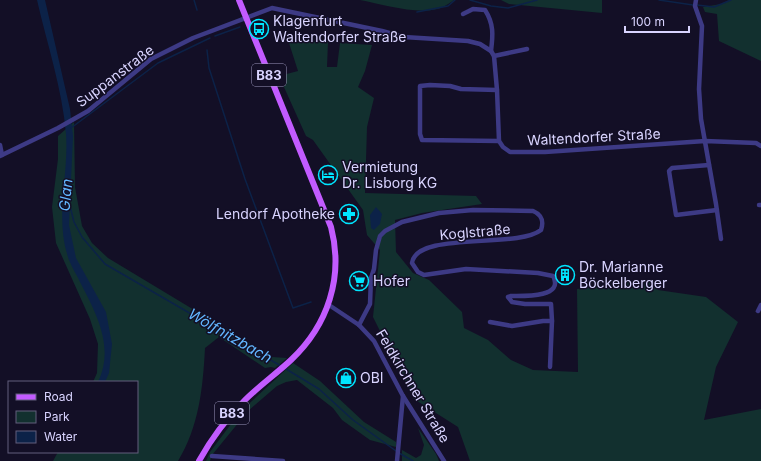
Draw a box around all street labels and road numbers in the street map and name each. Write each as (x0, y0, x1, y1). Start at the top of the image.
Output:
street label: Suppanstraße (73, 41, 157, 110)
road number: B83 (252, 64, 286, 86)
street label: Waltendorfer Straße (527, 125, 661, 148)
street label: Koglstraße (439, 220, 511, 243)
street label: Feldkirchner Straße (373, 326, 454, 446)
road number: B83 (215, 402, 249, 424)

